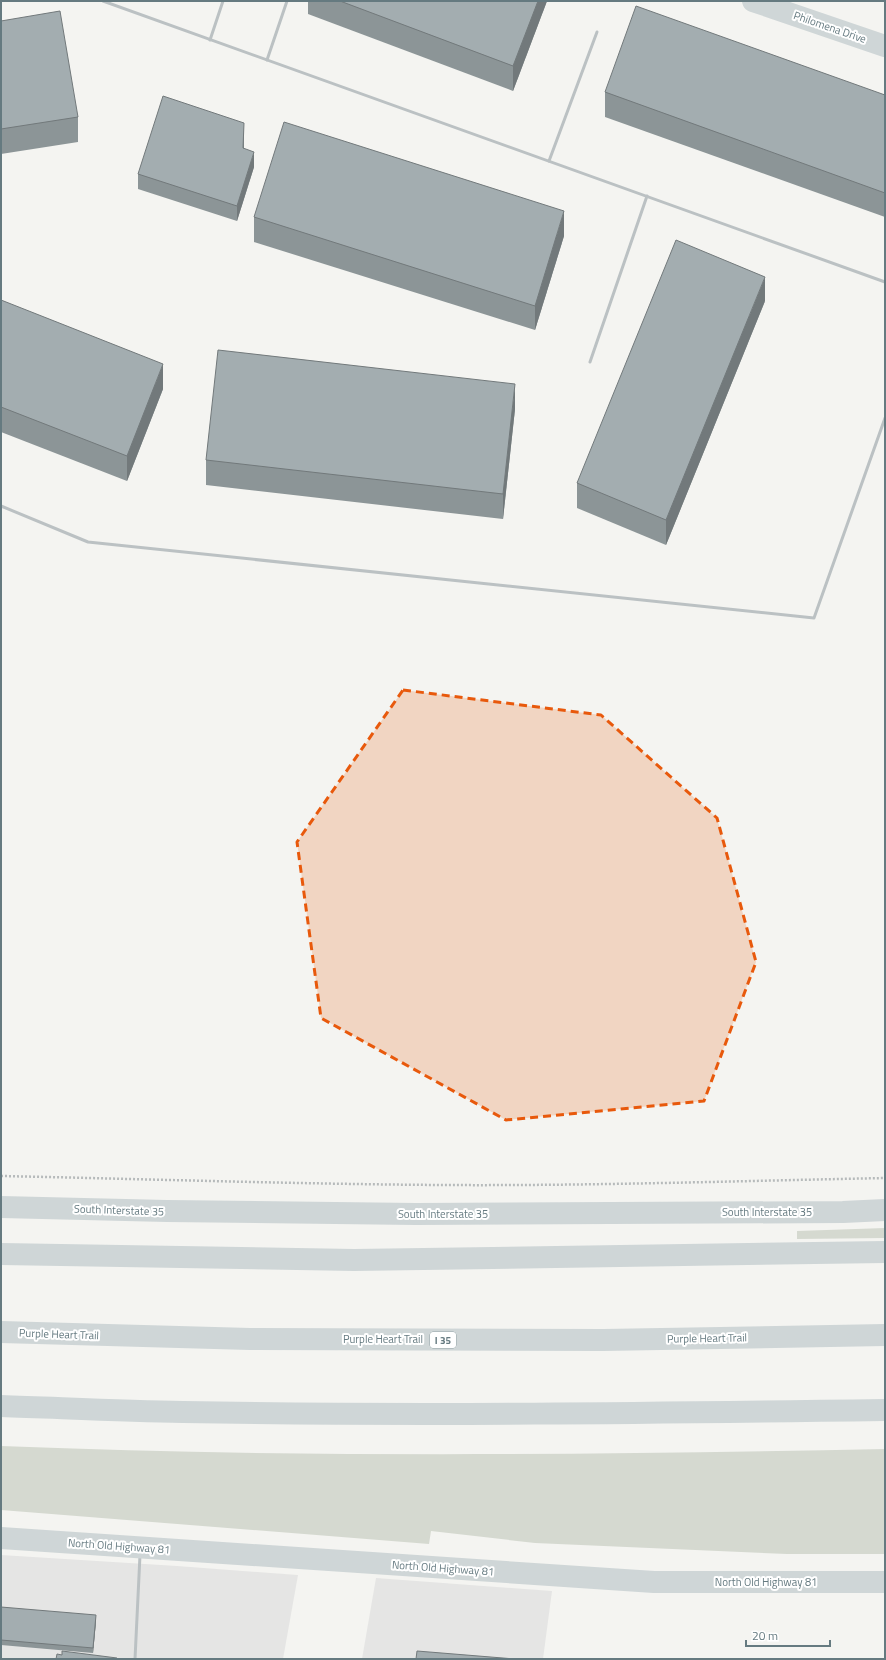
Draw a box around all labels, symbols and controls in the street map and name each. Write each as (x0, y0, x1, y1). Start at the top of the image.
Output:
street label: Philomena Drive (792, 7, 869, 47)
street label: South Interstate 35 (74, 1200, 164, 1220)
street label: South Interstate 35 (722, 1204, 812, 1220)
street label: South Interstate 35 (398, 1206, 488, 1222)
street label: Purple Heart Trail (19, 1325, 99, 1343)
street label: Purple Heart Trail (667, 1329, 747, 1347)
street label: Purple Heart Trail (343, 1331, 423, 1347)
road number: I 35 (430, 1332, 456, 1348)
street label: North Old Highway 81 (67, 1534, 171, 1558)
street label: North Old Highway 81 (391, 1556, 495, 1580)
street label: North Old Highway 81 (715, 1574, 817, 1590)
scale bar (746, 1622, 830, 1648)
text: 20 m (752, 1626, 778, 1645)

